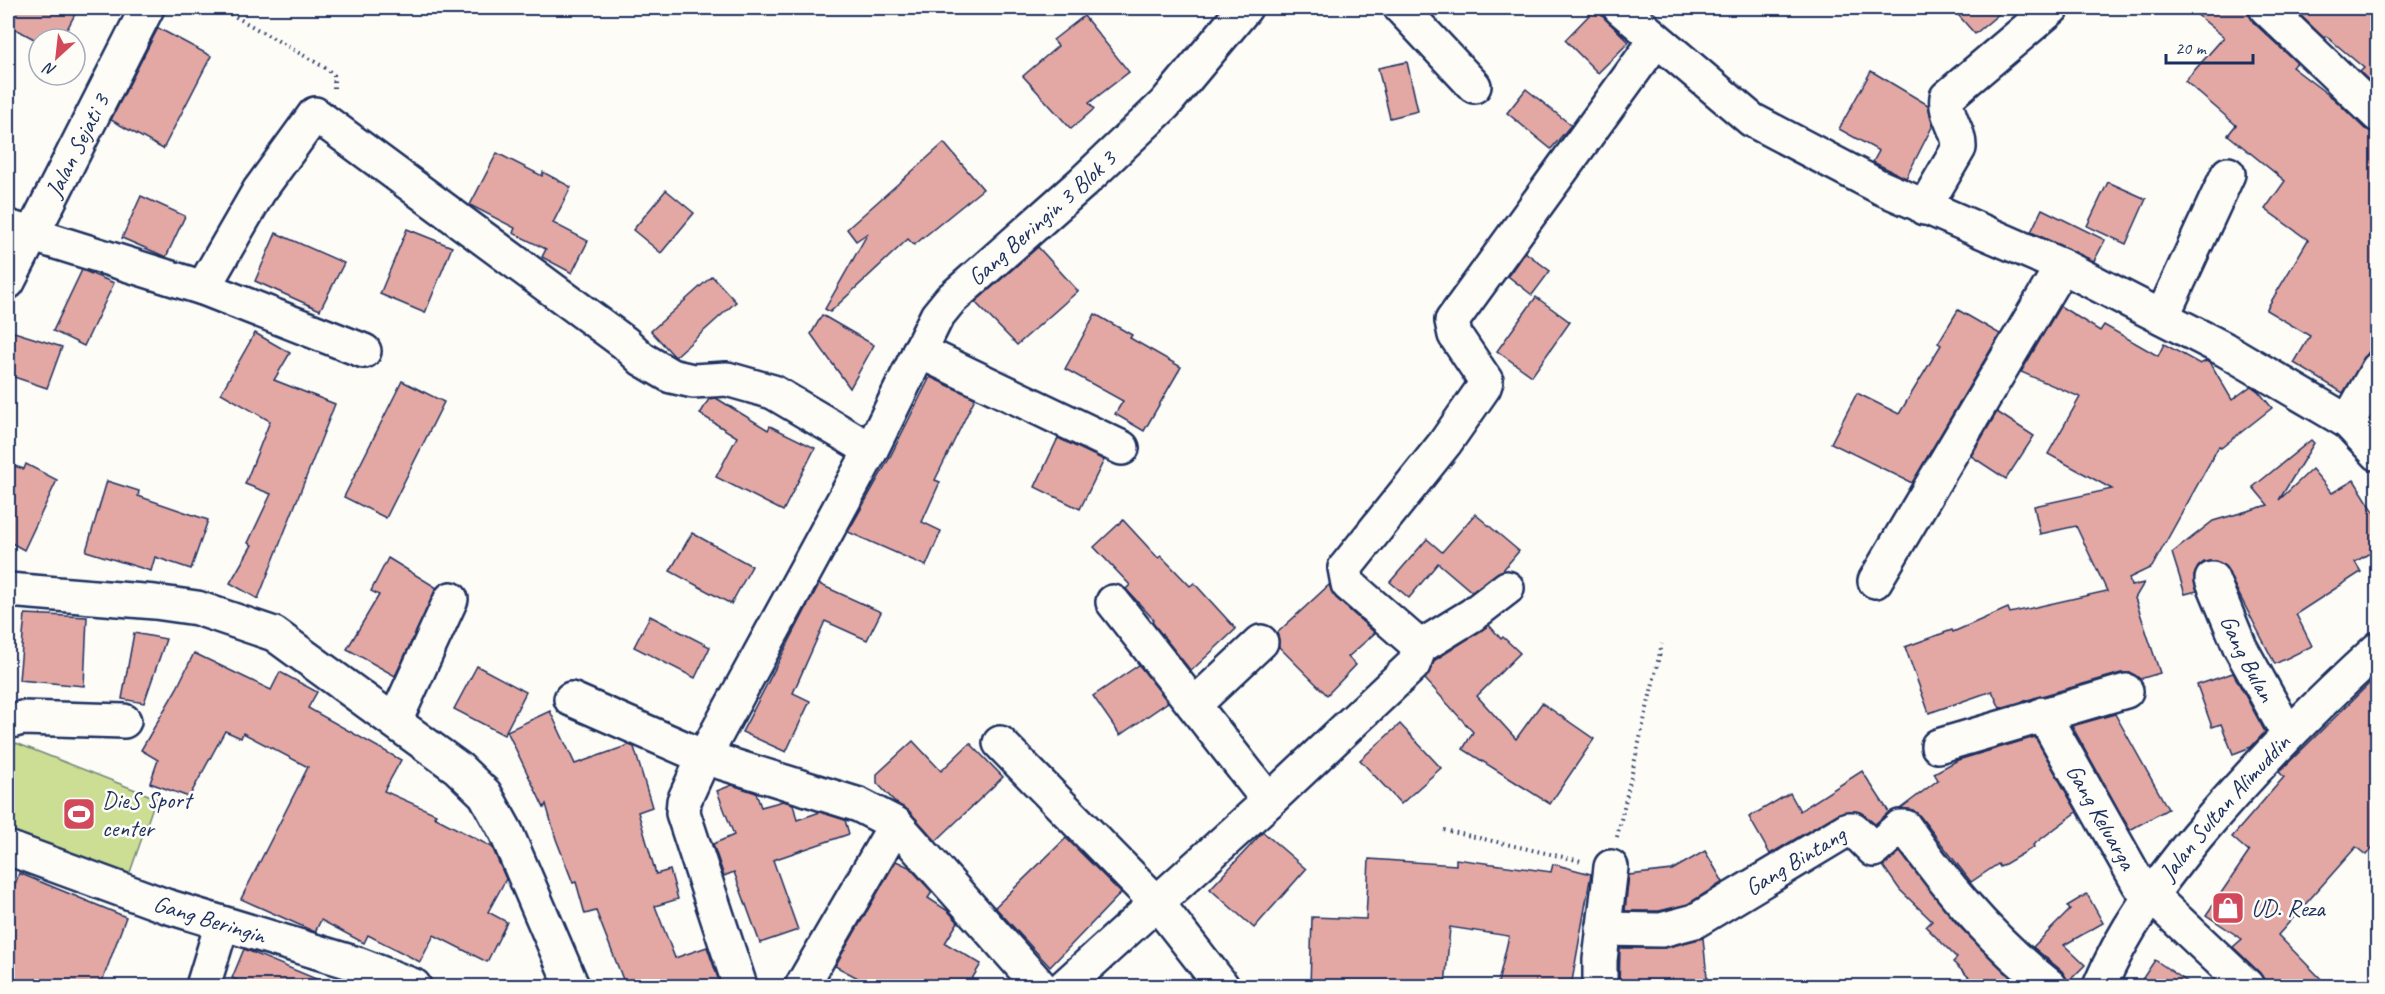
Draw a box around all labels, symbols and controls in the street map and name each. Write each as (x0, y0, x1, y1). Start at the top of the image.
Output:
north arrow (27, 27, 87, 87)
scale bar (2166, 27, 2253, 65)
text: 20 m (2175, 37, 2208, 59)
text: N (39, 57, 60, 81)
street label: Jalan Sejati 3 (38, 87, 117, 203)
street label: Gang Beringin 3 Blok 3 (962, 142, 1123, 292)
street label: Gang Bulan (2213, 611, 2283, 708)
street label: Jalan Sultan Alimuddin (2152, 727, 2297, 887)
street label: Gang Keluarga (2059, 759, 2143, 876)
place label: DieS Sport center (102, 785, 194, 843)
sports icon: DieS Sport center (61, 796, 97, 832)
street label: Gang Bintang (1739, 818, 1852, 903)
street label: Gang Beringin (150, 888, 270, 951)
shop icon: UD. Reza (2210, 890, 2246, 926)
place label: UD. Reza (2251, 893, 2326, 923)

